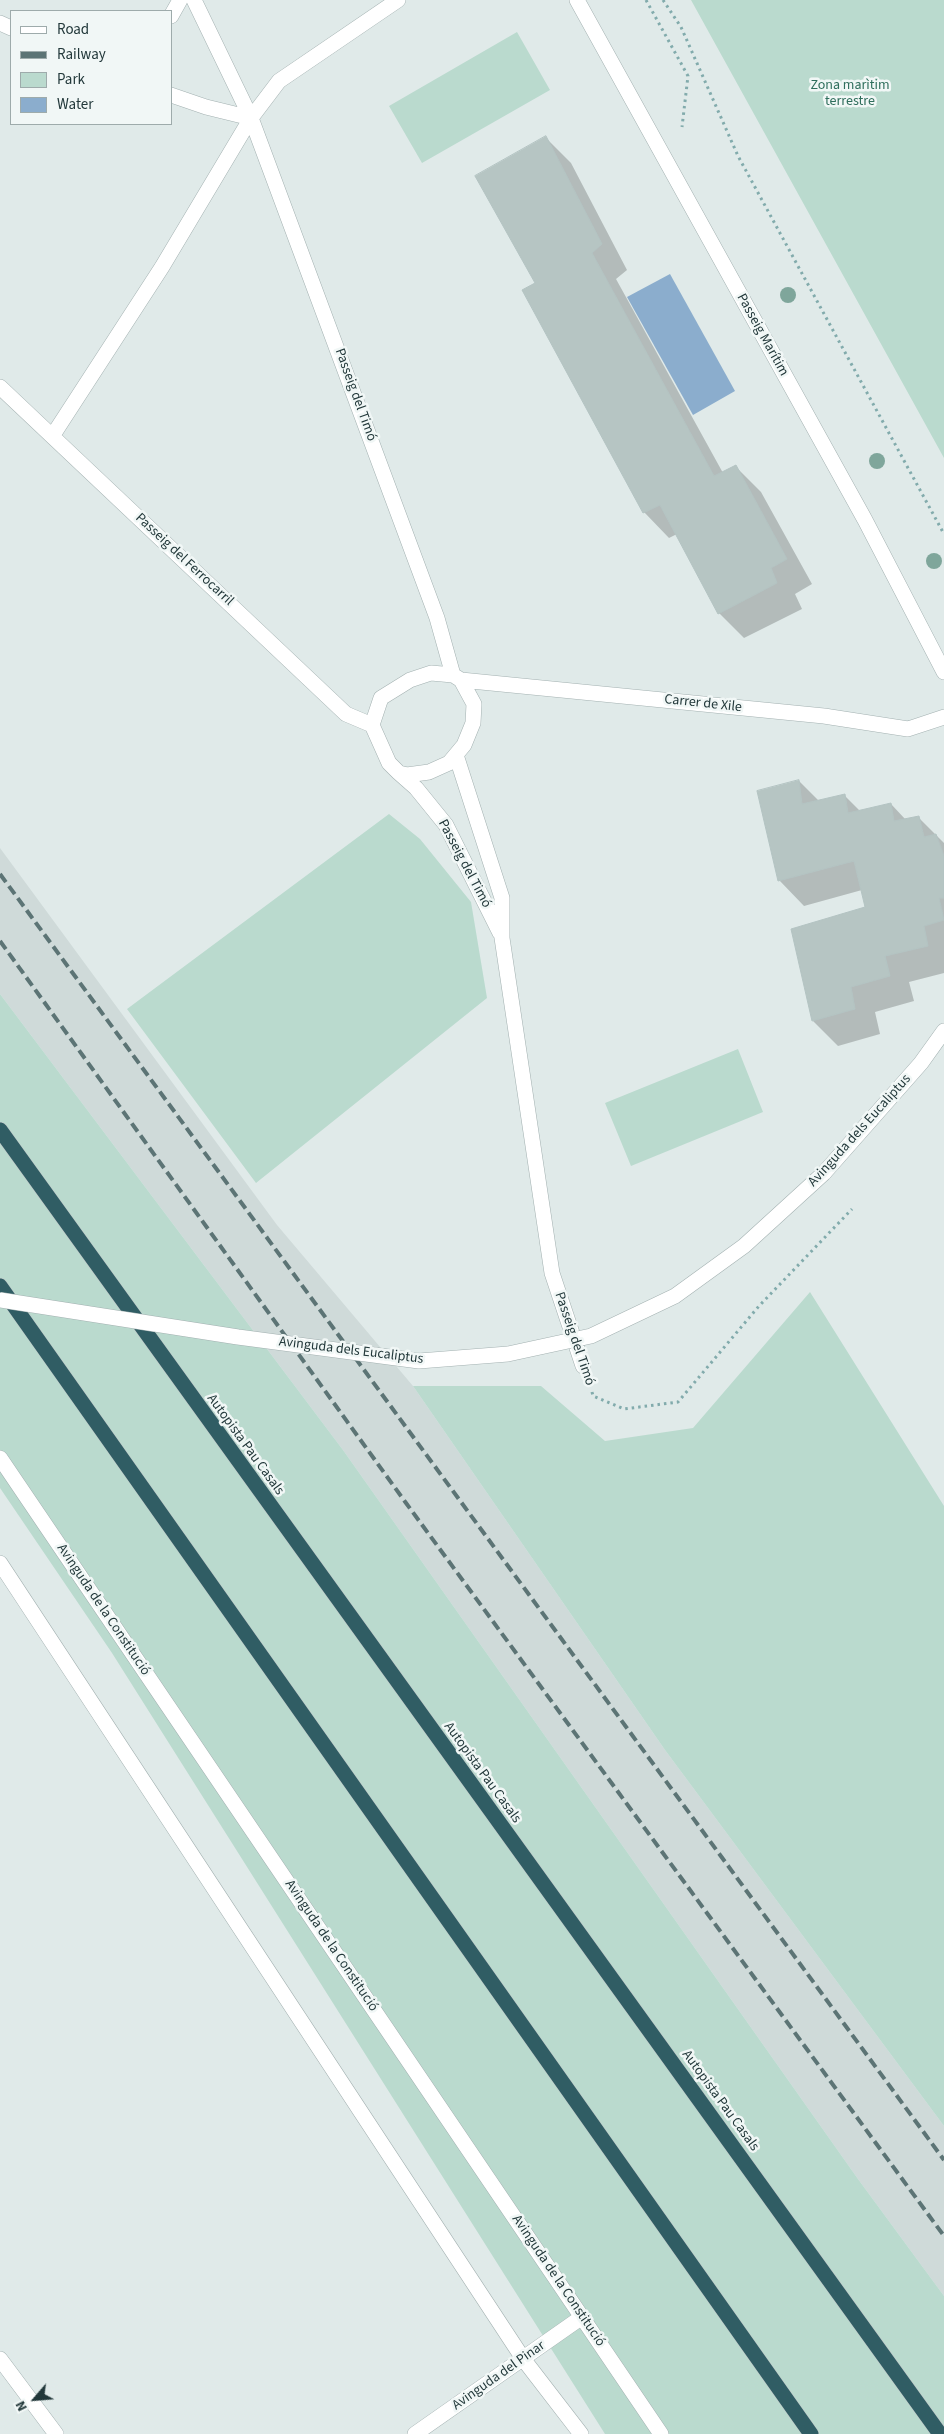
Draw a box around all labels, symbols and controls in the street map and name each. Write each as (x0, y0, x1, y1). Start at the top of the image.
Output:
legend (10, 10, 172, 125)
text: Road (57, 19, 89, 40)
text: Railway (57, 44, 106, 65)
text: Park (57, 69, 85, 90)
park label: Zona marìtim terrestre (810, 78, 890, 110)
text: Water (57, 94, 93, 115)
street label: Passeig Marítim (732, 291, 792, 379)
street label: Passeig del Timó (330, 346, 380, 444)
street label: Passeig del Ferrocarril (131, 510, 237, 610)
street label: Carrer de Xile (663, 692, 743, 716)
street label: Passeig del Timó (434, 817, 494, 911)
street label: Avinguda dels Eucaliptus (805, 1071, 915, 1191)
street label: Passeig del Timó (550, 1290, 598, 1388)
street label: Avinguda dels Eucaliptus (278, 1334, 424, 1368)
street label: Autopista Pau Casals (203, 1391, 287, 1499)
street label: Avinguda de la Constitució (53, 1541, 153, 1679)
street label: Autopista Pau Casals (440, 1719, 524, 1827)
street label: Avinguda de la Constitució (281, 1877, 381, 2015)
street label: Autopista Pau Casals (678, 2047, 762, 2155)
street label: Avinguda de la Constitució (508, 2212, 608, 2350)
street label: Avinguda del Pinar (449, 2338, 549, 2414)
north arrow (10, 2374, 60, 2424)
text: N (11, 2397, 33, 2414)

